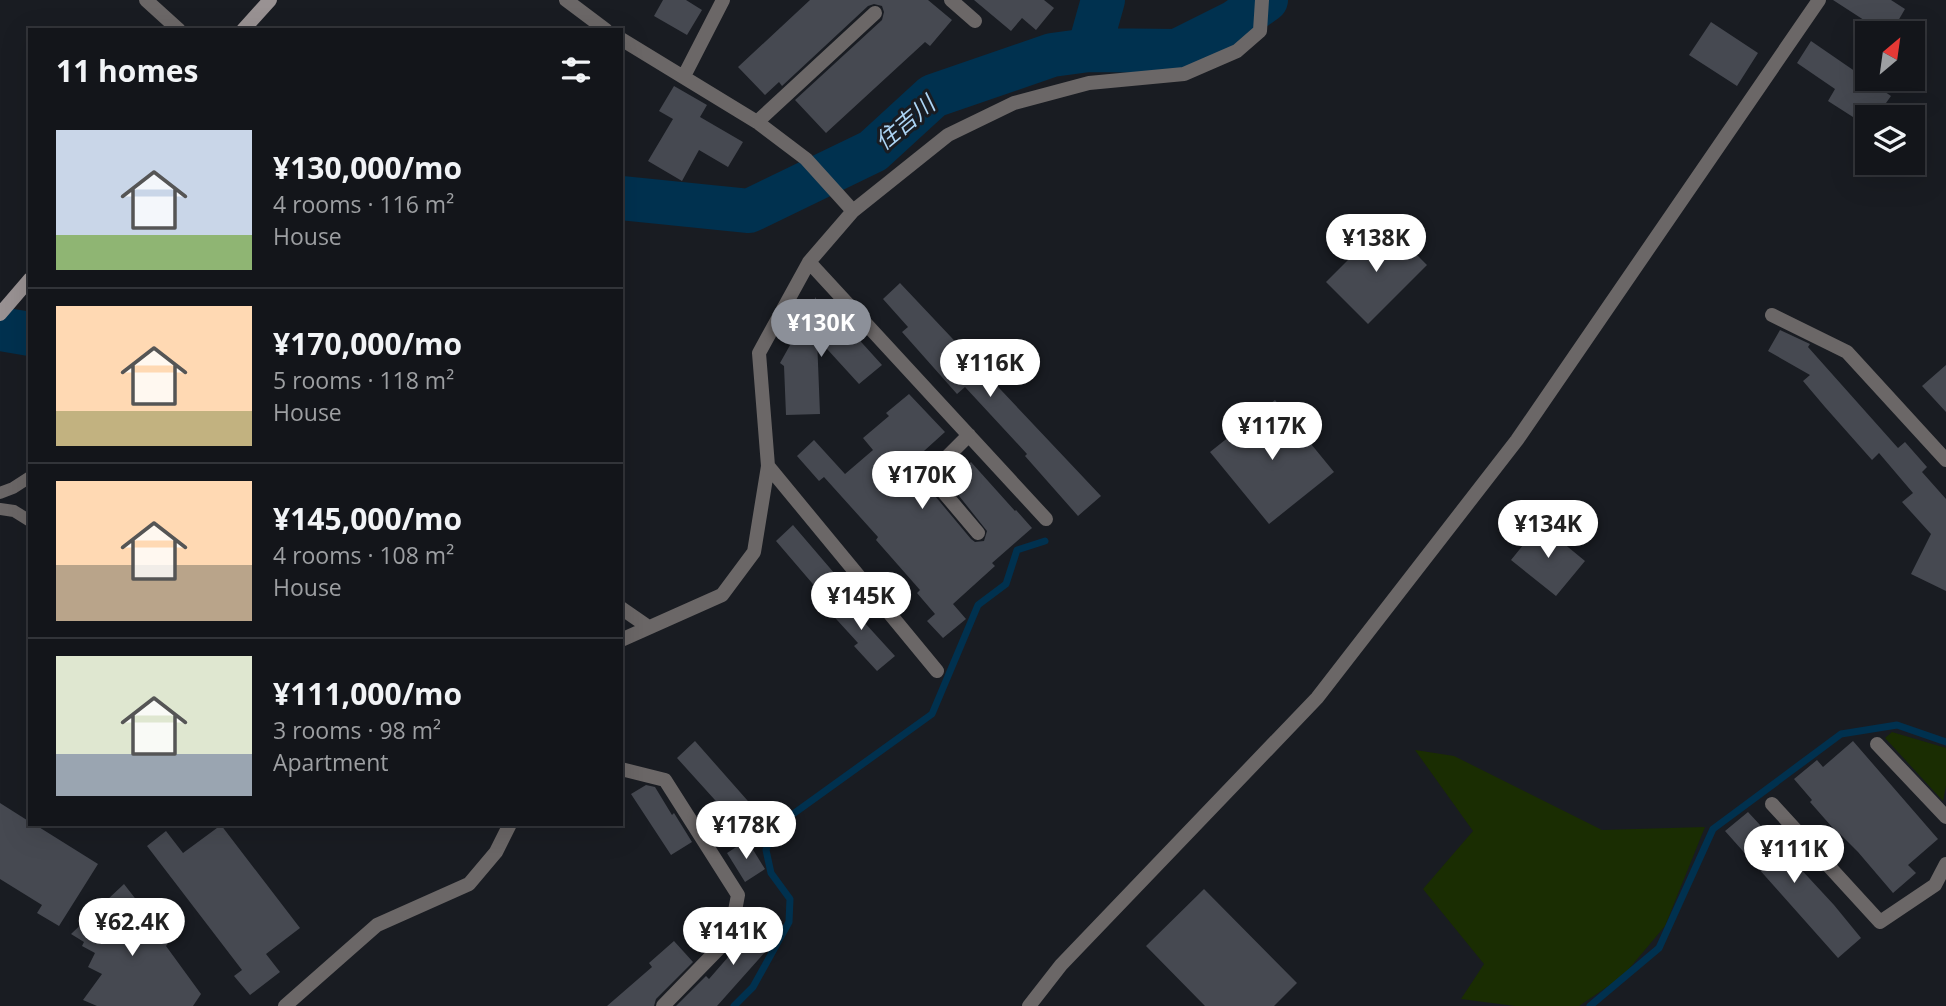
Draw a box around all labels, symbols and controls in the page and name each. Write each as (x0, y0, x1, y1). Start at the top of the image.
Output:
north arrow (1855, 21, 1925, 91)
map controls (1855, 21, 1925, 175)
text: 11 homes (56, 50, 199, 91)
icon: filters (557, 51, 595, 89)
water label: 住吉川 (868, 86, 943, 157)
button: layers (1855, 105, 1925, 175)
text: ¥130,000/mo (273, 147, 462, 188)
icon: home (112, 158, 196, 242)
text: 4 rooms · 116 m² (273, 188, 454, 220)
pin: ¥138K (1327, 215, 1425, 274)
text: House (273, 220, 342, 252)
text: ¥138K (1342, 221, 1410, 253)
pin: ¥130K (772, 300, 870, 359)
text: ¥130K (787, 306, 855, 338)
text: ¥170,000/mo (273, 323, 462, 364)
icon: home (112, 334, 196, 418)
pin: ¥116K (941, 340, 1039, 399)
text: ¥116K (956, 346, 1024, 378)
text: 5 rooms · 118 m² (273, 364, 454, 396)
text: House (273, 396, 342, 428)
pin: ¥117K (1223, 402, 1321, 462)
text: ¥117K (1238, 409, 1306, 441)
pin: ¥170K (873, 452, 971, 511)
text: ¥170K (888, 458, 956, 490)
text: ¥145,000/mo (273, 498, 462, 539)
pin: ¥134K (1499, 500, 1597, 560)
text: ¥134K (1514, 507, 1582, 539)
icon: home (112, 509, 196, 593)
text: 4 rooms · 108 m² (273, 539, 454, 571)
text: House (273, 571, 342, 603)
pin: ¥145K (812, 572, 910, 632)
text: ¥145K (827, 579, 895, 611)
text: ¥111,000/mo (273, 673, 462, 714)
icon: home (112, 684, 196, 768)
text: 3 rooms · 98 m² (273, 714, 441, 746)
text: Apartment (273, 746, 389, 778)
pin: ¥178K (697, 802, 795, 861)
text: ¥178K (712, 808, 780, 840)
pin: ¥111K (1745, 826, 1843, 885)
text: ¥111K (1760, 832, 1828, 864)
pin: ¥62.4K (75, 898, 189, 958)
text: ¥62.4K (95, 905, 169, 937)
pin: ¥141K (684, 908, 782, 967)
text: ¥141K (699, 914, 767, 946)

